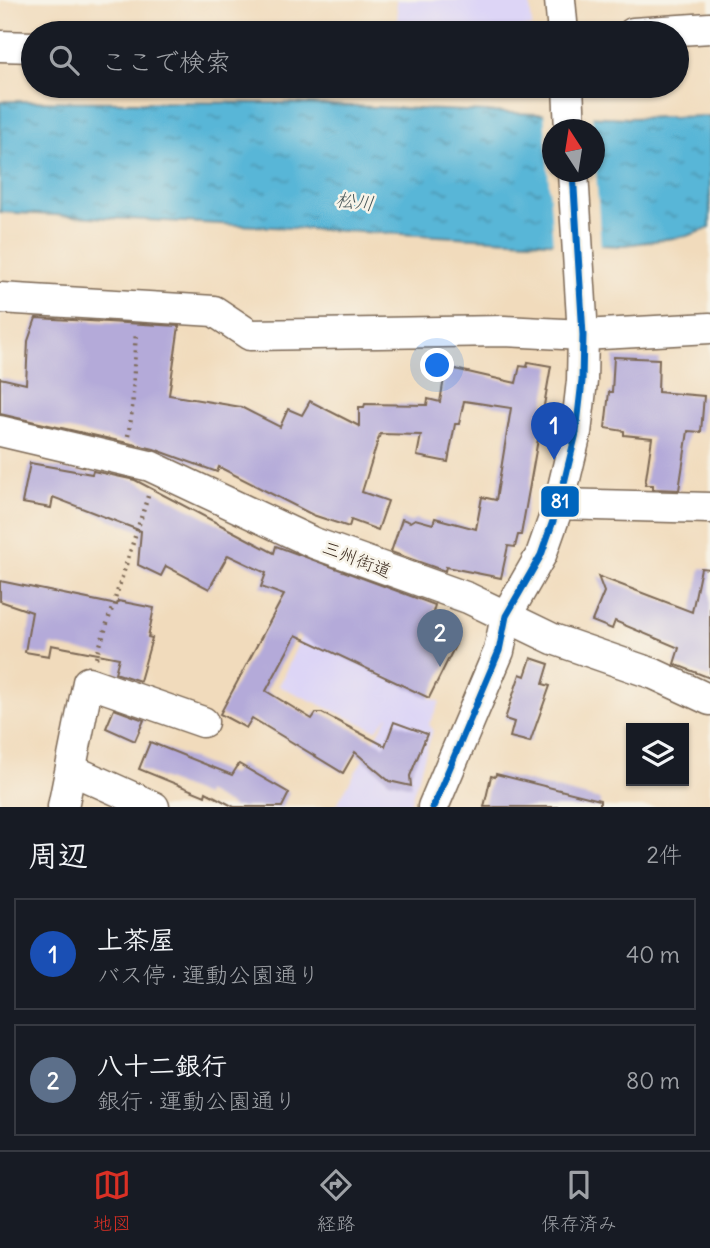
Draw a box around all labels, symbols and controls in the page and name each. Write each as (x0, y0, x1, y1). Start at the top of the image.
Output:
search box (21, 21, 689, 98)
icon: search (45, 41, 83, 79)
text: ここで検索 (101, 45, 231, 78)
north arrow (542, 119, 605, 182)
water label: 松川 (335, 187, 375, 215)
your location (420, 348, 454, 382)
pin: 1 (531, 402, 577, 460)
line badge: 81 (540, 485, 580, 518)
text: 81 (551, 489, 569, 513)
street label: 三州街道 (319, 535, 395, 583)
pin: 2 (417, 609, 463, 667)
map controls (626, 723, 689, 786)
button: layers (626, 723, 689, 786)
text: 周辺 (28, 836, 88, 874)
text: 2件 (646, 840, 682, 869)
text: 上茶屋 (97, 923, 175, 956)
text: 1 (48, 940, 58, 969)
text: 40 m (626, 940, 680, 969)
text: バス停 · 運動公園通り (97, 960, 320, 989)
text: 八十二銀行 (97, 1049, 227, 1082)
text: 2 (47, 1066, 59, 1095)
text: 80 m (626, 1066, 680, 1095)
text: 銀行 · 運動公園通り (97, 1086, 297, 1115)
tab: 地図 (93, 1166, 131, 1235)
tab: 経路 (317, 1166, 355, 1235)
tab: 保存済み (541, 1166, 617, 1235)

